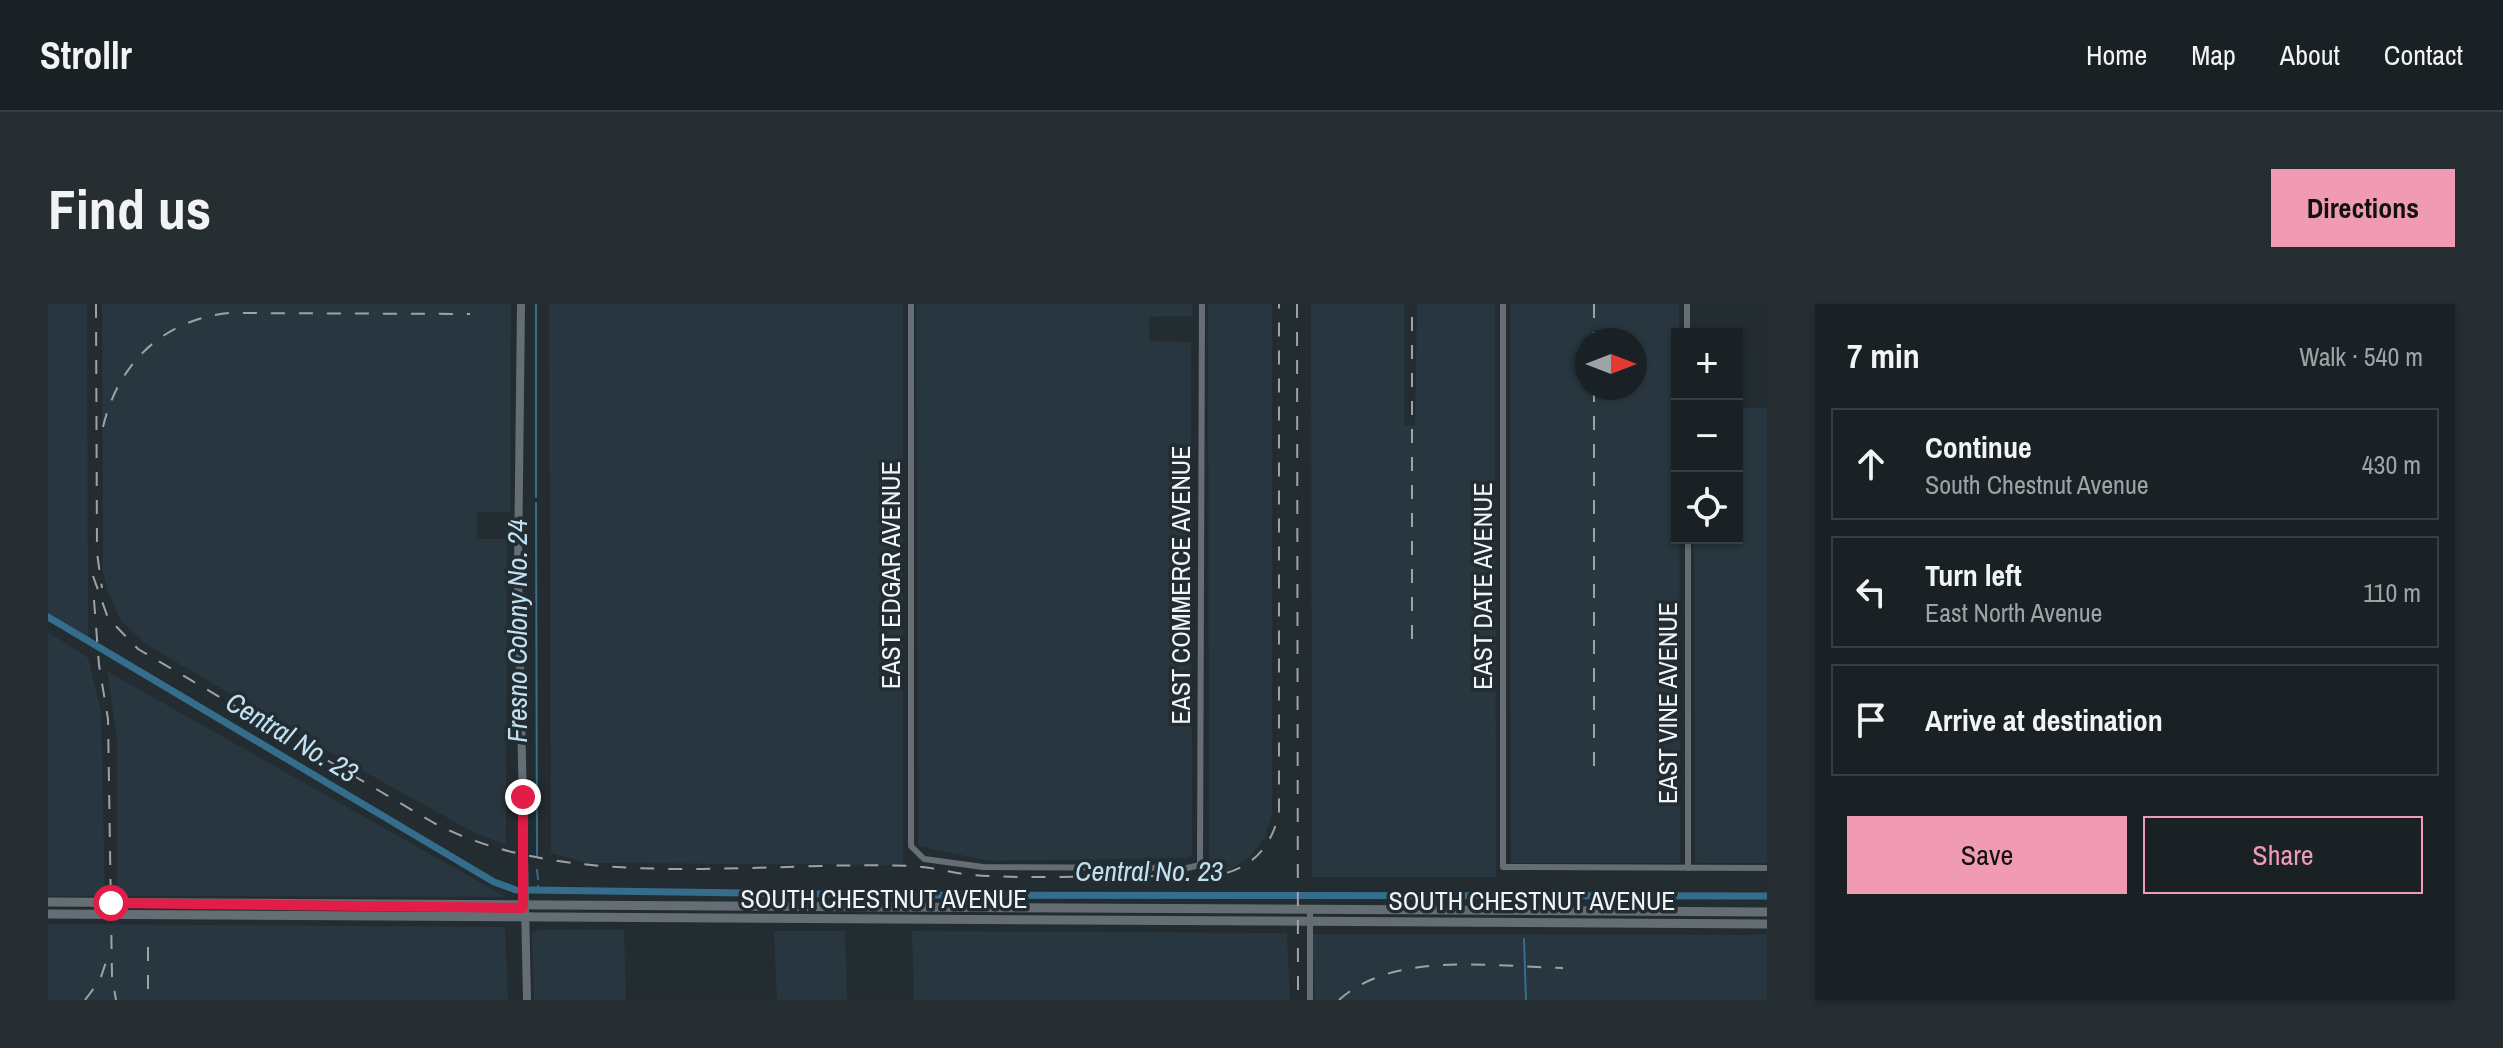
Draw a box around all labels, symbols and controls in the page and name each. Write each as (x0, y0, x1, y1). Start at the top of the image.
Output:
text: Strollr (40, 30, 132, 81)
text: Home (2086, 36, 2147, 74)
text: Map (2191, 36, 2236, 74)
text: About (2280, 36, 2340, 74)
text: Contact (2384, 36, 2463, 74)
button: Directions (2271, 169, 2455, 247)
text: Find us (48, 171, 211, 246)
north arrow (1575, 328, 1647, 400)
map controls (1671, 328, 1743, 544)
button: + (1671, 328, 1743, 400)
text: 7 min (1847, 333, 1920, 379)
text: Walk · 540 m (2299, 339, 2423, 374)
button: − (1671, 400, 1743, 472)
text: Continue (1925, 427, 2032, 467)
icon: ahead (1849, 442, 1893, 486)
street label: EAST COMMERCE AVENUE (1163, 446, 1198, 724)
text: 430 m (2362, 447, 2421, 482)
street label: EAST EDGAR AVENUE (873, 461, 908, 689)
text: South Chestnut Avenue (1925, 467, 2149, 502)
button: locate (1671, 472, 1743, 544)
street label: EAST DATE AVENUE (1465, 482, 1500, 690)
water label: Fresno Colony No. 24 (498, 519, 536, 743)
text: Turn left (1925, 555, 2022, 595)
icon: left (1849, 570, 1893, 614)
text: 110 m (2363, 575, 2421, 610)
text: East North Avenue (1925, 595, 2102, 630)
street label: EAST VINE AVENUE (1650, 602, 1685, 804)
water label: Central No. 23 (219, 683, 365, 792)
icon: arrive (1849, 698, 1893, 742)
text: Arrive at destination (1925, 700, 2163, 740)
route end (505, 779, 541, 815)
button: Save (1847, 816, 2127, 894)
button: Share (2143, 816, 2423, 894)
water label: Central No. 23 (1075, 852, 1223, 890)
street label: SOUTH CHESTNUT AVENUE (740, 881, 1028, 916)
street label: SOUTH CHESTNUT AVENUE (1388, 883, 1676, 918)
route start (93, 885, 129, 921)

